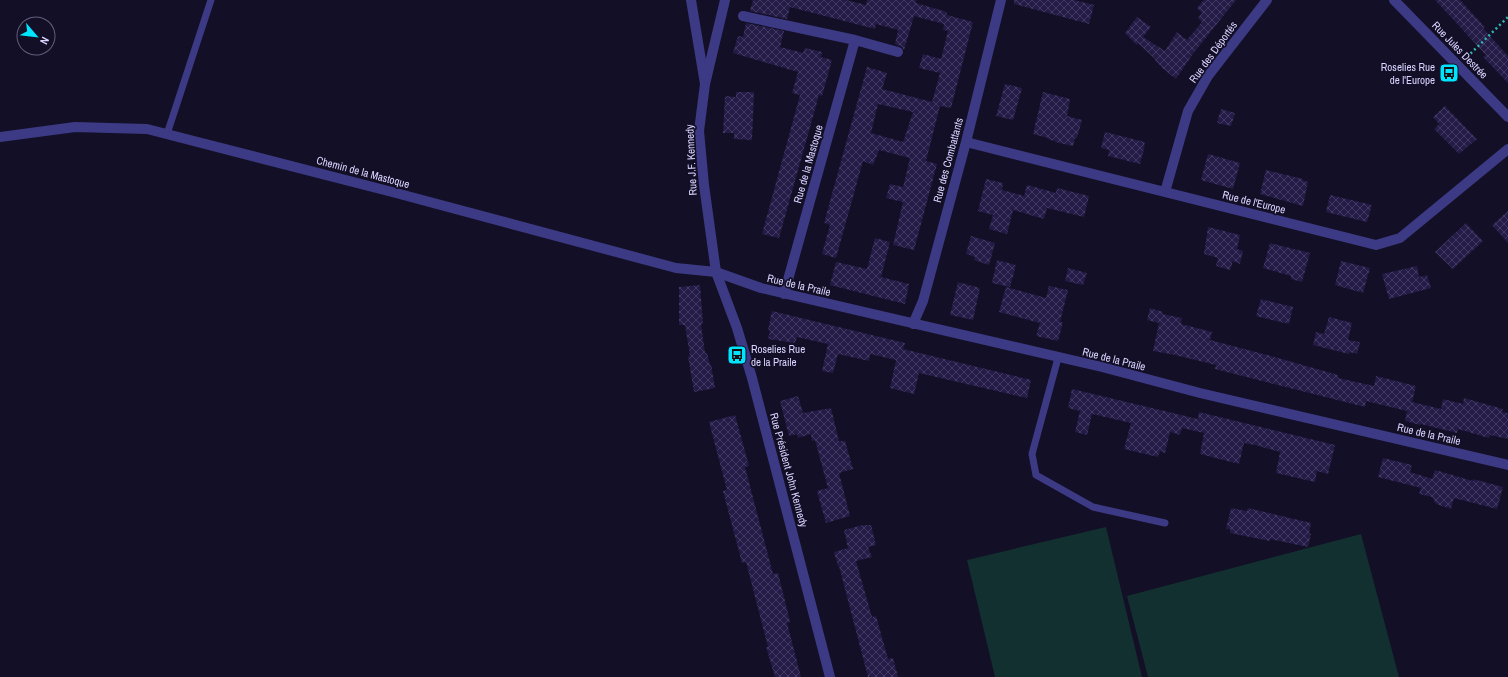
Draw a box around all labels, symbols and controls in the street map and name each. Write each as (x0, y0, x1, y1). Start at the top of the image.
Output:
north arrow (16, 16, 56, 56)
street label: Rue des Déportés (1186, 18, 1240, 86)
street label: Rue Jules Destrée (1429, 18, 1491, 82)
text: N (37, 35, 53, 47)
place label: Roselies Rue de l'Europe (1381, 60, 1435, 87)
bus stop icon: Roselies Rue de l'Europe (1438, 62, 1460, 84)
street label: Rue des Combattants (930, 116, 966, 204)
street label: Rue de la Mastoque (790, 123, 826, 205)
street label: Rue J.F. Kennedy (682, 124, 700, 196)
street label: Chemin de la Mastoque (315, 153, 411, 191)
street label: Rue de l'Europe (1221, 187, 1287, 217)
street label: Rue de la Praile (766, 271, 832, 299)
place label: Roselies Rue de la Praile (751, 342, 805, 369)
bus stop icon: Roselies Rue de la Praile (726, 344, 748, 366)
street label: Rue de la Praile (1081, 344, 1147, 374)
street label: Rue Président John Kennedy (767, 411, 811, 529)
street label: Rue de la Praile (1396, 420, 1462, 448)

